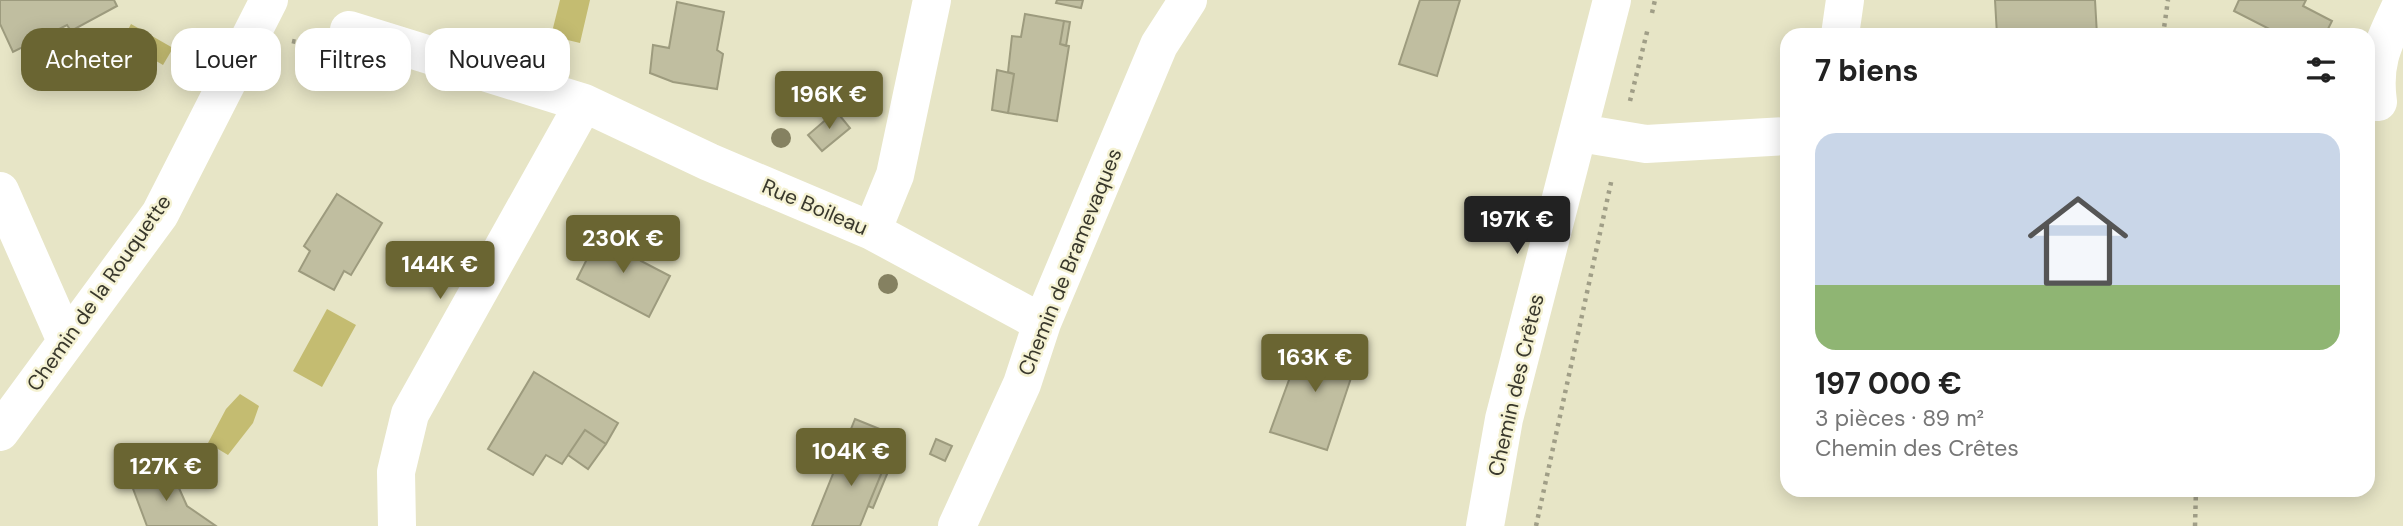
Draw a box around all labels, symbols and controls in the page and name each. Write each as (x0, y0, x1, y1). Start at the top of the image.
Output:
chip: Acheter (21, 28, 157, 91)
chip: Louer (171, 28, 281, 91)
chip: Filtres (295, 28, 411, 91)
chip: Nouveau (425, 28, 570, 91)
text: 7 biens (1815, 51, 1919, 90)
icon: filters (2302, 51, 2340, 89)
pin: 196K € (772, 72, 886, 131)
text: 196K € (791, 79, 867, 109)
street label: Chemin de Bramevaques (1012, 144, 1128, 380)
street label: Rue Boileau (758, 172, 872, 242)
icon: home (2015, 178, 2141, 304)
street label: Chemin de la Rouquette (20, 189, 178, 397)
pin: 197K € (1460, 196, 1574, 256)
text: 197K € (1480, 204, 1554, 234)
pin: 230K € (566, 216, 680, 275)
text: 230K € (582, 223, 664, 253)
pin: 144K € (383, 242, 497, 301)
text: 144K € (402, 249, 478, 279)
street label: Chemin des Crêtes (1481, 291, 1551, 479)
pin: 163K € (1258, 334, 1372, 394)
text: 163K € (1277, 342, 1353, 372)
text: 197 000 € (1815, 364, 1962, 403)
text: 3 pièces · 89 m² (1815, 403, 1984, 433)
pin: 104K € (794, 428, 908, 488)
text: Chemin des Crêtes (1815, 433, 2019, 463)
text: 104K € (812, 436, 890, 466)
pin: 127K € (109, 444, 223, 503)
text: 127K € (130, 451, 202, 481)

